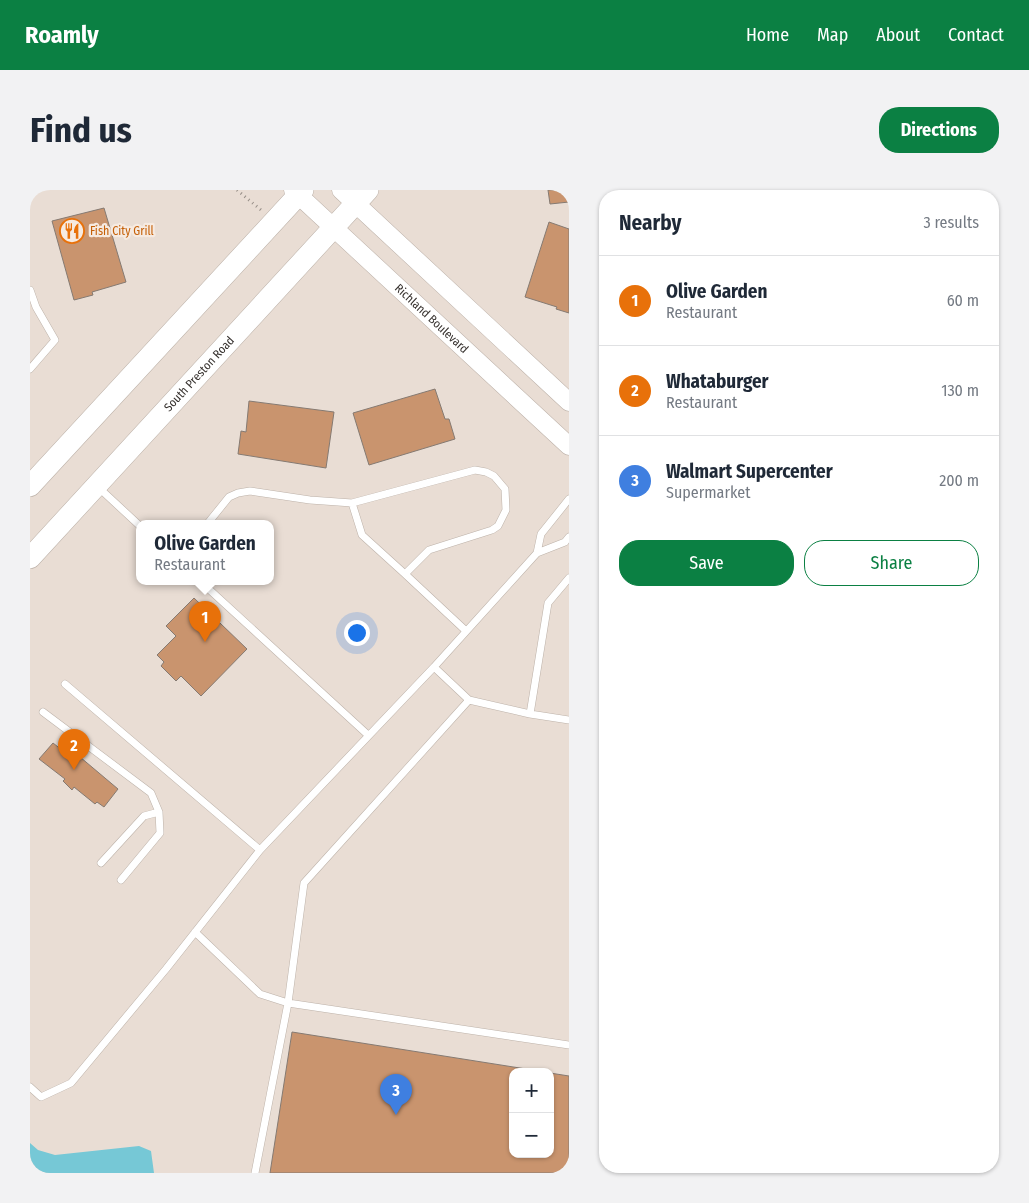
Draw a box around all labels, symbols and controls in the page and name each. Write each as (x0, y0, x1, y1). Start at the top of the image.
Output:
text: Roamly (25, 21, 99, 49)
text: Home (746, 24, 789, 46)
text: Map (817, 24, 848, 46)
text: About (876, 24, 920, 46)
text: Contact (948, 24, 1004, 46)
button: Directions (879, 107, 999, 153)
text: Find us (30, 109, 132, 151)
text: Nearby (619, 210, 681, 236)
text: 3 results (923, 213, 979, 232)
restaurant icon: Fish City Grill (59, 218, 85, 244)
place label: Fish City Grill (90, 224, 154, 238)
text: Olive Garden (666, 280, 767, 303)
street label: Richland Boulevard (392, 281, 471, 356)
text: 1 (632, 291, 638, 310)
text: 60 m (947, 291, 979, 310)
text: Restaurant (666, 303, 737, 322)
street label: South Preston Road (161, 334, 237, 414)
text: Whataburger (666, 370, 769, 393)
text: 2 (631, 381, 639, 400)
text: 130 m (941, 381, 979, 400)
text: Restaurant (666, 393, 737, 412)
text: Walmart Supercenter (666, 460, 833, 483)
text: 3 (631, 471, 639, 490)
text: 200 m (939, 471, 979, 490)
text: Supermarket (666, 483, 750, 502)
popup (136, 520, 274, 585)
text: Olive Garden (154, 532, 256, 555)
button: Save (619, 540, 794, 586)
button: Share (804, 540, 979, 586)
text: Restaurant (154, 555, 225, 574)
pin: 1 (189, 601, 221, 642)
your location (344, 620, 370, 646)
pin: 2 (58, 729, 90, 770)
map controls (509, 1068, 554, 1158)
button: + (509, 1068, 554, 1113)
pin: 3 (380, 1074, 412, 1115)
button: − (509, 1113, 554, 1158)

